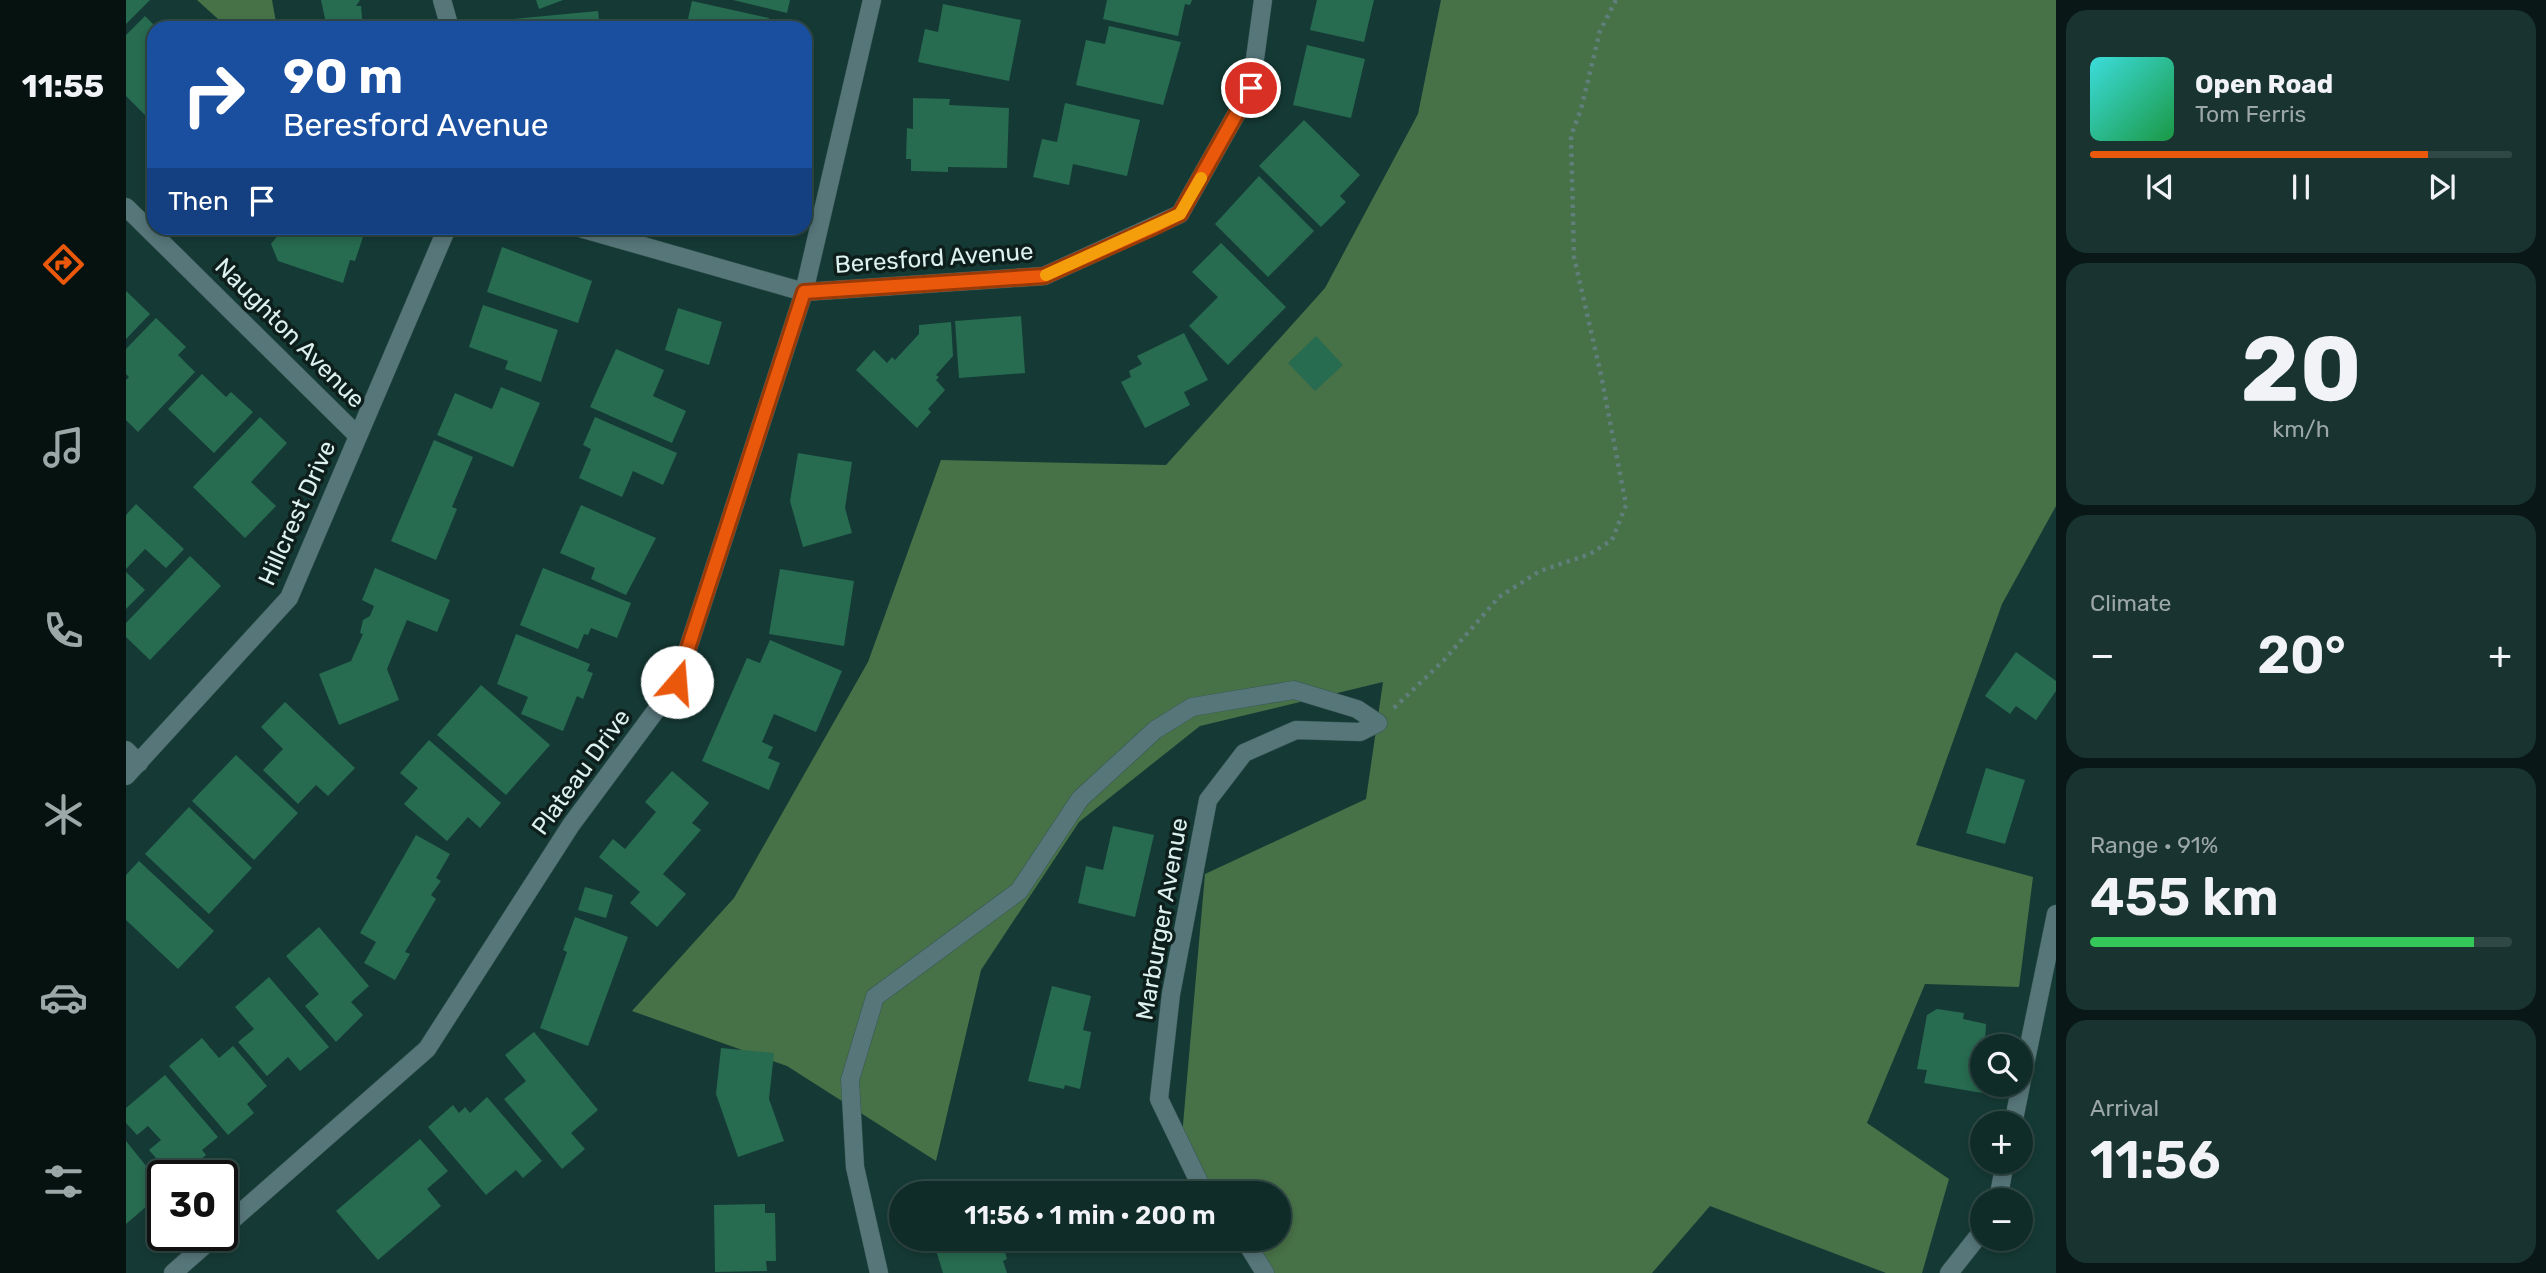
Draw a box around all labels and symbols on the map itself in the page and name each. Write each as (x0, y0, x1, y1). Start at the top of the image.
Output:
pin (1221, 58, 1281, 118)
street label: Beresford Avenue (834, 237, 1034, 279)
street label: Naughton Avenue (209, 252, 371, 414)
street label: Hillcrest Drive (253, 436, 341, 590)
position arrow (640, 645, 714, 719)
street label: Plateau Drive (526, 704, 636, 840)
street label: Marburger Avenue (1130, 816, 1194, 1022)
speed limit sign: 30 (147, 1160, 238, 1251)

